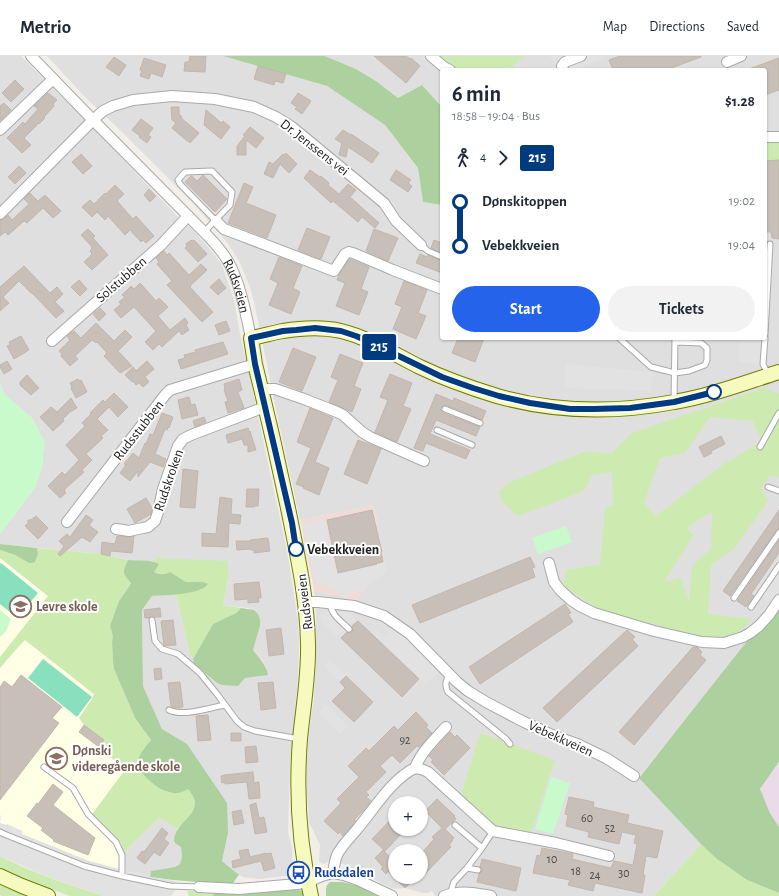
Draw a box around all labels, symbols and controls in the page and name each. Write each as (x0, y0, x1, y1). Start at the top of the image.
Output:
text: Metrio (20, 18, 71, 37)
text: Map (603, 20, 627, 34)
text: Directions (649, 20, 705, 34)
text: Saved (727, 20, 759, 34)
text: 6 min (452, 83, 501, 105)
text: $1.28 (725, 94, 755, 109)
text: 18:58 – 19:04 · Bus (452, 110, 540, 123)
street label: Dr. Jenssens vei (277, 117, 351, 179)
icon: walk (452, 147, 474, 169)
icon: forward (492, 147, 514, 169)
text: 4 (480, 151, 486, 164)
text: 215 (528, 151, 546, 165)
text: Dønskitoppen (482, 194, 567, 209)
text: 19:02 (729, 195, 755, 208)
text: Vebekkveien (482, 238, 559, 253)
text: 19:04 (728, 239, 755, 252)
street label: Solstubben (94, 254, 149, 305)
street label: Rudsveien (220, 257, 251, 314)
button: Start (452, 286, 600, 332)
button: Tickets (608, 286, 755, 332)
line badge: 215 (356, 334, 402, 360)
text: 215 (370, 340, 388, 354)
unlabelled marker (706, 384, 722, 400)
street label: Rudsstubben (111, 398, 166, 463)
street label: Rudskroken (152, 447, 186, 513)
marker: Vebekkveien (288, 541, 304, 557)
place label: Vebekkveien (307, 543, 379, 557)
street label: Rudsveien (295, 573, 315, 631)
school or university icon: Levre skole (7, 593, 33, 619)
place label: Levre skole (36, 600, 98, 614)
street label: Vebekkveien (526, 718, 595, 759)
house number: 92 (399, 734, 411, 746)
place label: Dønski videregående skole (72, 744, 181, 774)
school or university icon: Dønski videregående skole (43, 745, 69, 771)
map controls (388, 796, 428, 884)
button: + (388, 796, 428, 836)
house number: 60 (581, 812, 593, 824)
house number: 52 (605, 822, 616, 834)
button: − (388, 844, 428, 884)
house number: 10 (547, 853, 557, 865)
bus stop icon: Rudsdalen (286, 859, 312, 885)
house number: 18 (571, 865, 581, 877)
place label: Rudsdalen (314, 866, 374, 880)
house number: 30 (618, 867, 630, 879)
house number: 24 (589, 869, 601, 881)

